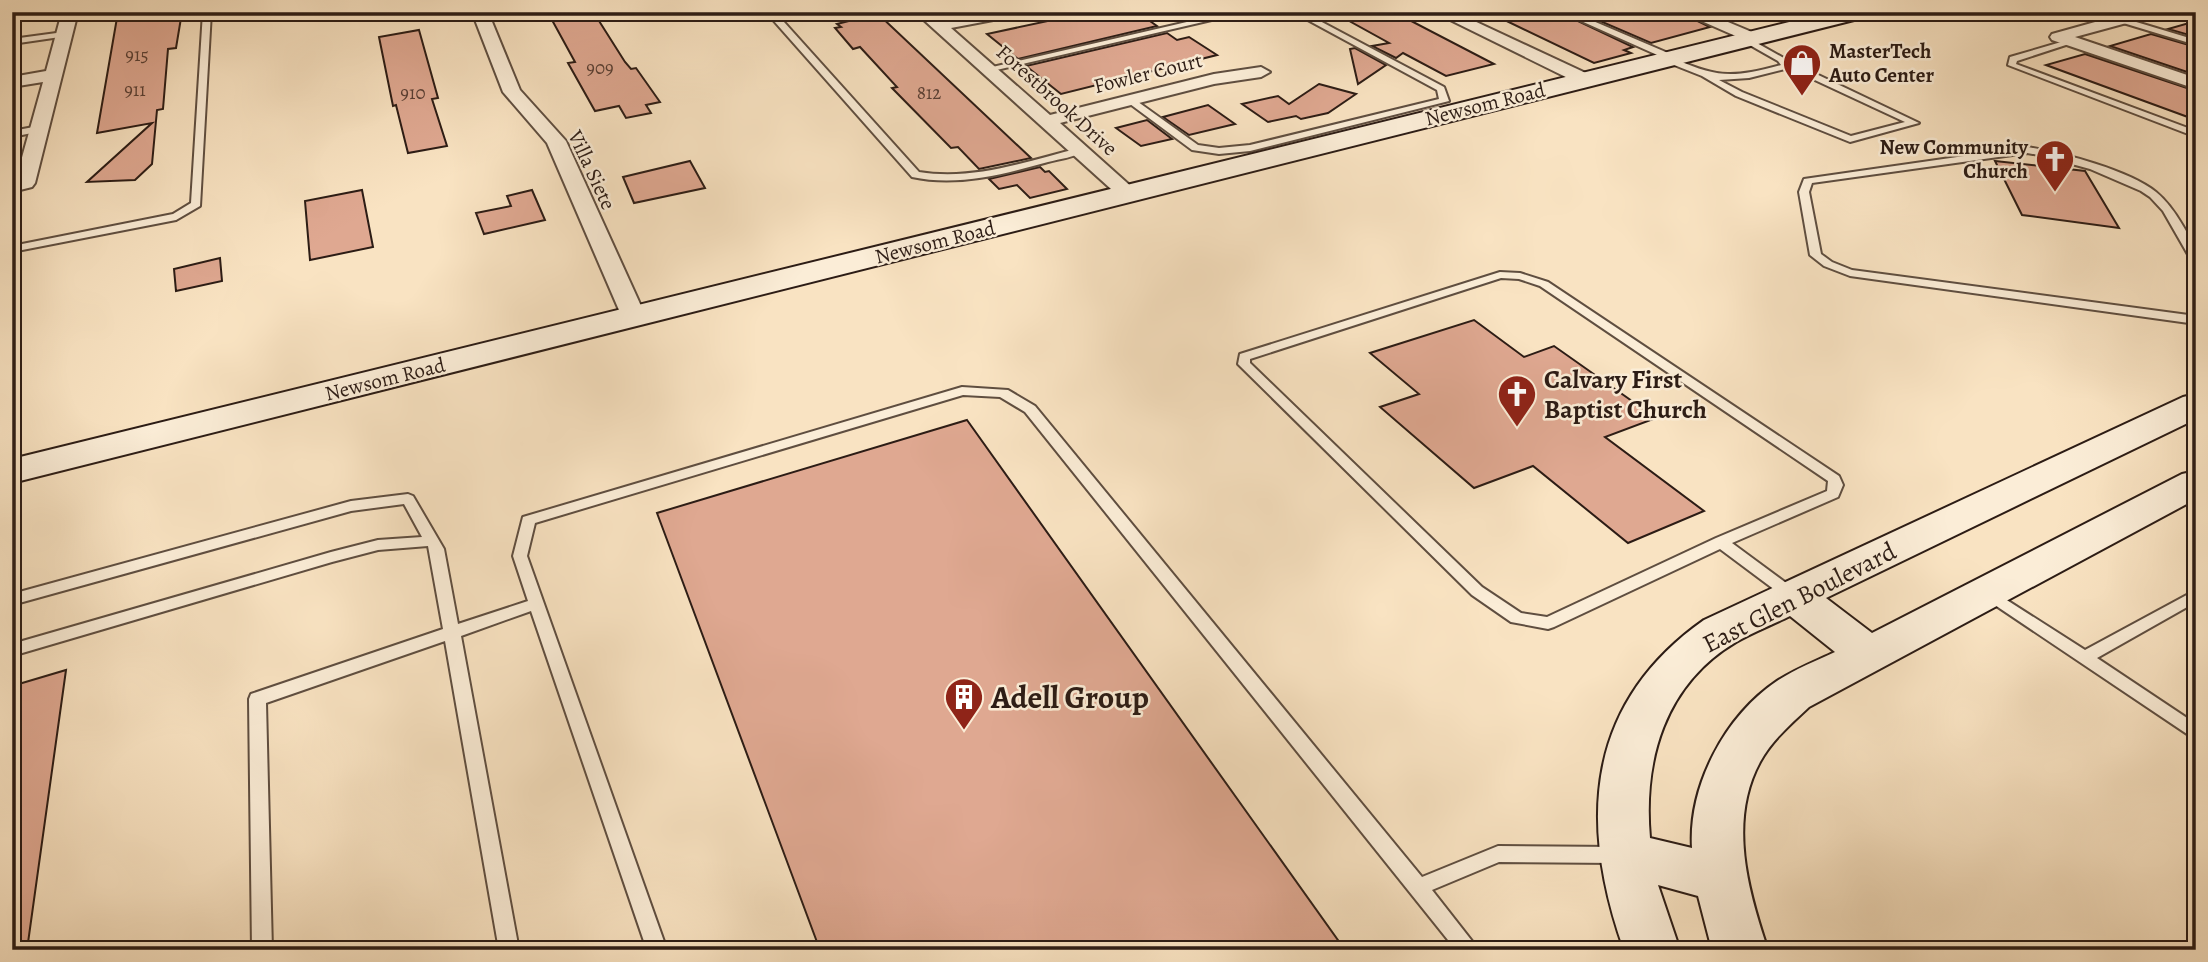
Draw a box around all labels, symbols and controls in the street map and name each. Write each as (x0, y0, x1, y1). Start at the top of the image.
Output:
place label: MasterTech Auto Center (1828, 37, 1934, 89)
street label: Forestbrook Drive (990, 38, 1124, 162)
house number: 915 (125, 42, 149, 68)
shop icon: MasterTech Auto Center (1781, 42, 1823, 97)
street label: Fowler Court (1091, 46, 1205, 100)
house number: 909 (586, 55, 614, 81)
street label: Newsom Road (1422, 75, 1549, 132)
house number: 911 (124, 77, 146, 103)
house number: 910 (400, 80, 426, 106)
house number: 812 (917, 80, 941, 106)
street label: Villa Siete (561, 125, 623, 214)
place label: New Community Church (1880, 133, 2029, 185)
church icon: New Community Church (2034, 138, 2076, 193)
street label: Newsom Road (872, 213, 999, 270)
street label: Newsom Road (322, 350, 449, 407)
place label: Calvary First Baptist Church (1544, 362, 1707, 427)
church icon: Calvary First Baptist Church (1496, 373, 1538, 428)
street label: East Glen Boulevard (1696, 534, 1902, 661)
place label: Adell Group (990, 675, 1149, 719)
building icon: Adell Group (943, 676, 985, 731)

